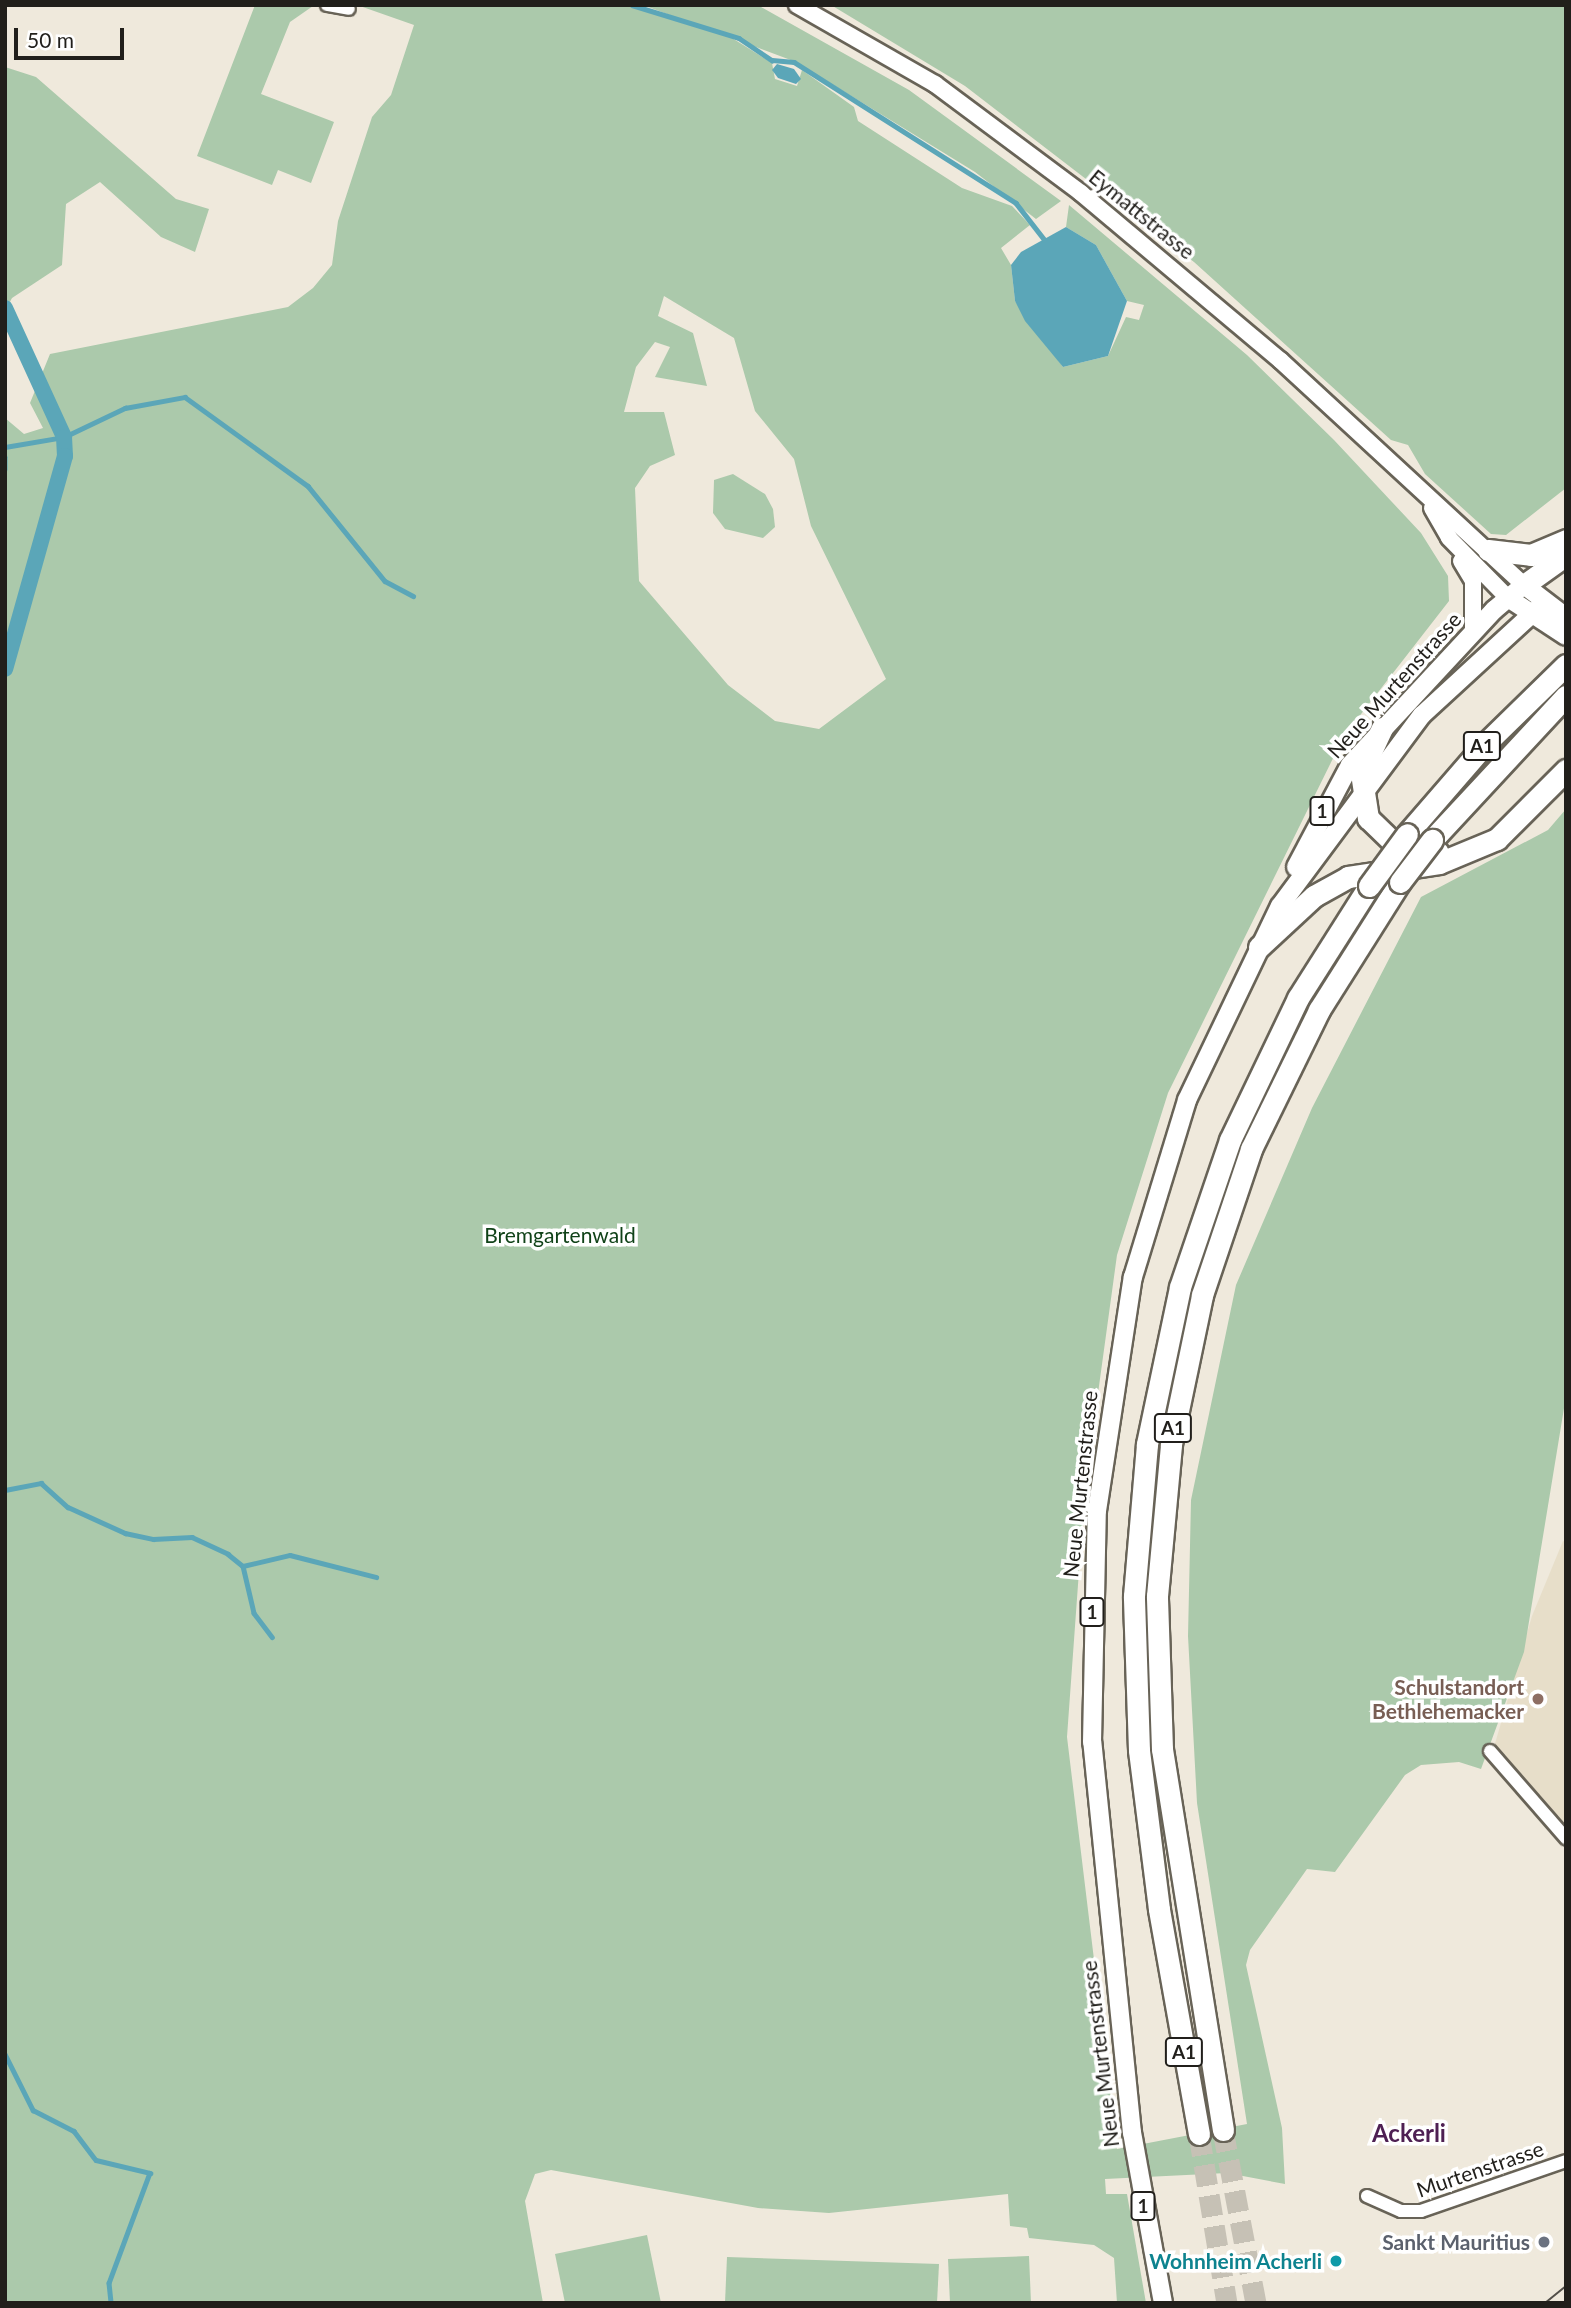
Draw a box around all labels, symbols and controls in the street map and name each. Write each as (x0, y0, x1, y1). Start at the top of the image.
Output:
scale bar (18, 14, 128, 58)
text: 50 m (27, 27, 74, 52)
street label: Eymattstrasse (1084, 164, 1200, 264)
street label: Neue Murtenstrasse (1322, 607, 1466, 763)
road number: A1 (1463, 730, 1501, 762)
road number: 1 (1308, 796, 1336, 826)
park label: Bremgartenwald (484, 1222, 636, 1248)
street label: Neue Murtenstrasse (1058, 1389, 1102, 1579)
road number: A1 (1154, 1412, 1192, 1444)
road number: 1 (1078, 1596, 1106, 1628)
place label: Schulstandort Bethlehemacker (1372, 1674, 1524, 1724)
marker: Schulstandort Bethlehemacker (1530, 1691, 1546, 1707)
street label: Neue Murtenstrasse (1076, 1959, 1124, 2149)
road number: A1 (1165, 2036, 1203, 2068)
district label: Ackerli (1372, 2119, 1446, 2147)
street label: Murtenstrasse (1413, 2135, 1547, 2203)
road number: 1 (1129, 2190, 1157, 2222)
place label: Sankt Mauritius (1382, 2229, 1530, 2255)
marker: Sankt Mauritius (1536, 2234, 1552, 2250)
place label: Wohnheim Acherli (1149, 2248, 1322, 2274)
marker: Wohnheim Acherli (1328, 2253, 1344, 2269)

